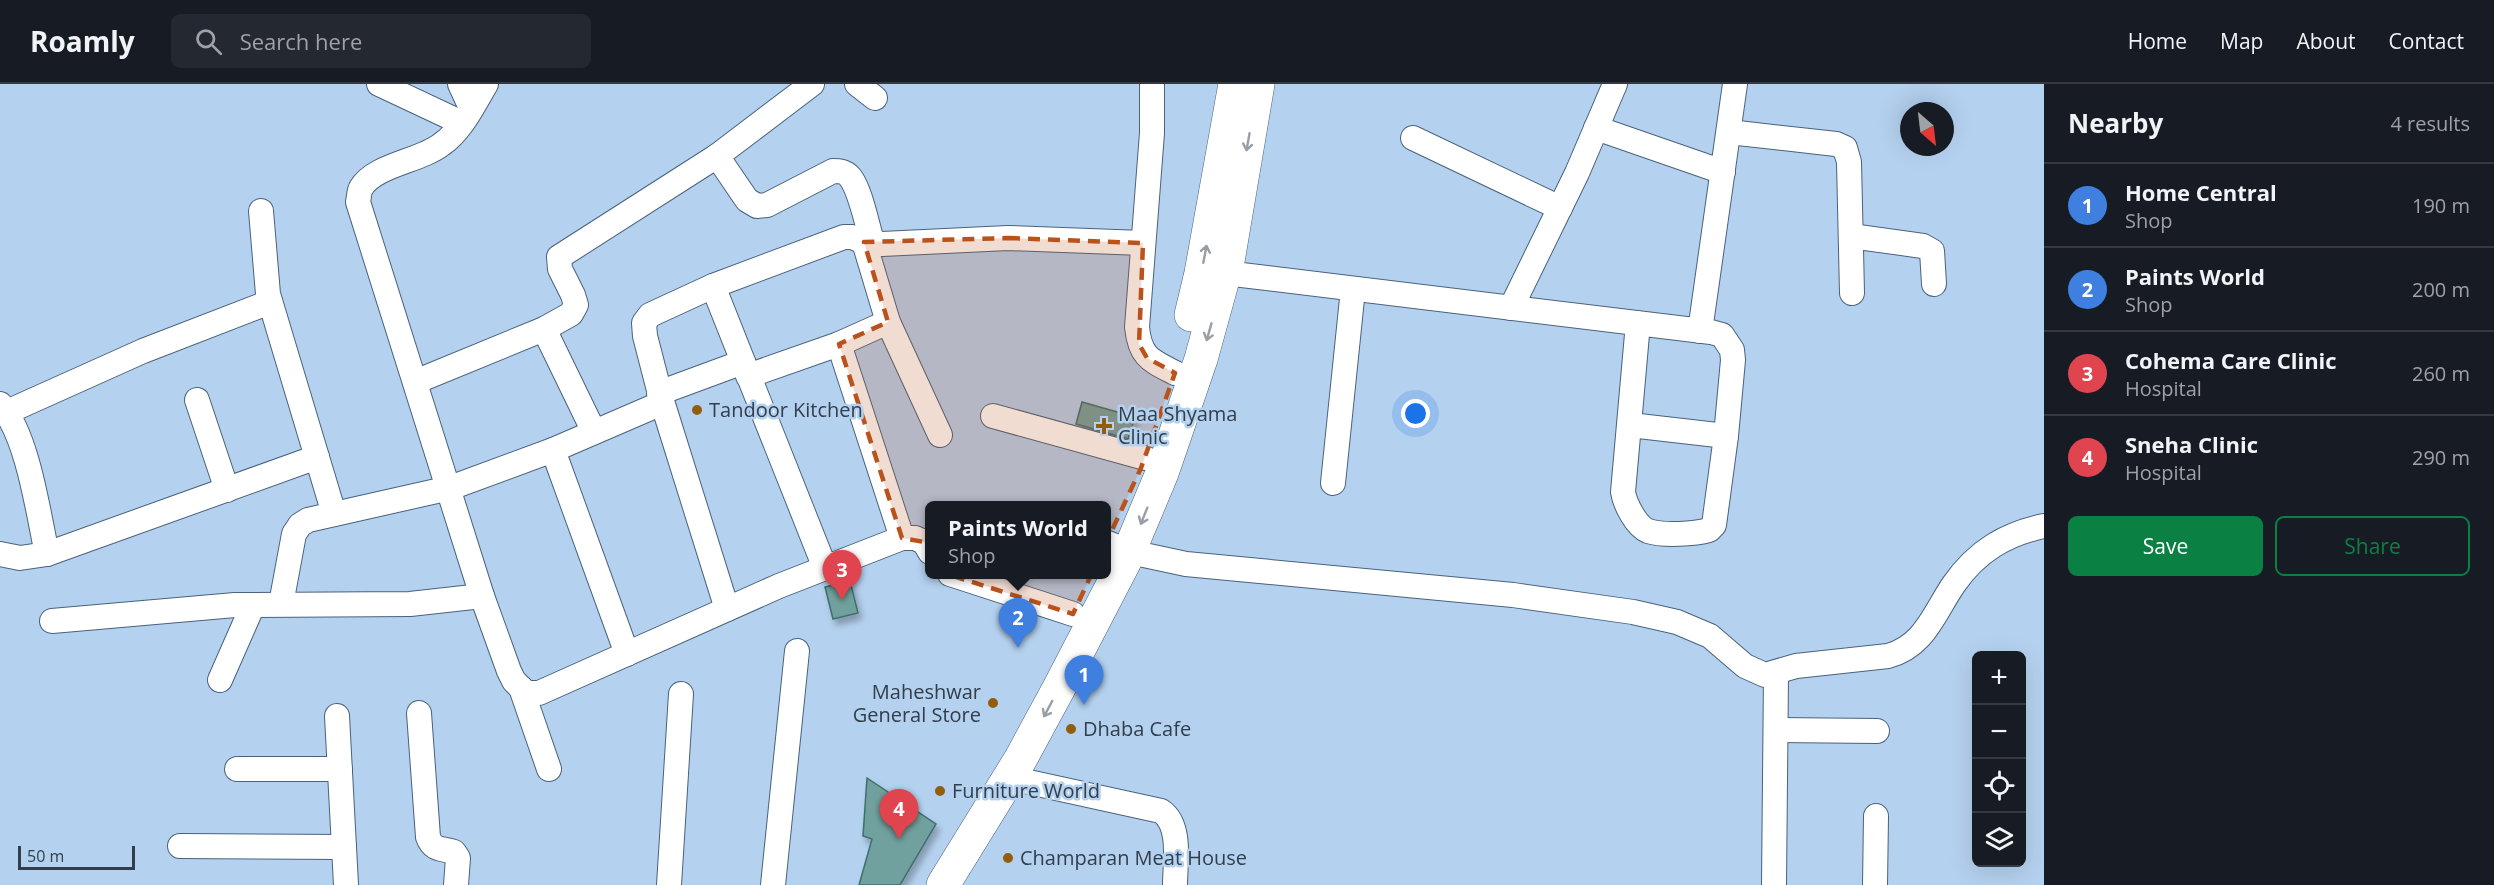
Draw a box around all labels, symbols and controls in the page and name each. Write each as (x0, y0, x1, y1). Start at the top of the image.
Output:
search box (171, 14, 591, 68)
text: Roamly (30, 22, 135, 60)
icon: search (192, 25, 225, 58)
text: Search here (240, 26, 362, 56)
text: Home (2128, 27, 2187, 55)
text: Map (2220, 27, 2263, 55)
text: About (2296, 27, 2356, 55)
text: Contact (2389, 27, 2464, 55)
north arrow (1900, 102, 1954, 156)
text: Nearby (2068, 105, 2163, 141)
text: 4 results (2390, 110, 2470, 137)
one-way arrow (1242, 131, 1253, 151)
text: Home Central (2125, 177, 2277, 207)
text: 1 (2082, 192, 2093, 219)
text: 190 m (2412, 192, 2470, 219)
text: Shop (2125, 207, 2173, 234)
one-way arrow (1200, 244, 1211, 264)
text: Paints World (2125, 261, 2265, 291)
text: 2 (2082, 276, 2093, 303)
text: 200 m (2412, 276, 2470, 303)
text: Shop (2125, 291, 2173, 318)
one-way arrow (1203, 322, 1214, 341)
text: Cohema Care Clinic (2125, 345, 2337, 375)
text: 3 (2082, 360, 2093, 387)
text: 260 m (2412, 360, 2470, 387)
text: Hospital (2125, 375, 2202, 402)
place label: Tandoor Kitchen (709, 396, 863, 423)
your location (1401, 399, 1430, 428)
place label: Maa Shyama Clinic (1118, 400, 1237, 450)
marker: Tandoor Kitchen (690, 403, 704, 417)
marker: Maa Shyama Clinic (1095, 417, 1113, 435)
text: Sneha Clinic (2125, 429, 2258, 459)
text: 4 (2082, 444, 2093, 471)
text: 290 m (2412, 444, 2470, 471)
text: Hospital (2125, 459, 2202, 486)
popup (925, 501, 1111, 579)
one-way arrow (1138, 506, 1149, 525)
text: Paints World (948, 512, 1088, 542)
button: Save (2068, 516, 2263, 576)
button: Share (2275, 516, 2470, 576)
text: Shop (948, 542, 996, 569)
pin: 3 (822, 550, 862, 600)
pin: 2 (998, 598, 1038, 648)
map controls (1972, 651, 2026, 867)
button: + (1972, 651, 2026, 705)
pin: 1 (1064, 656, 1104, 705)
place label: Maheshwar General Store (853, 678, 981, 728)
marker: Maheshwar General Store (986, 696, 1000, 710)
one-way arrow (1042, 700, 1053, 718)
button: − (1972, 705, 2026, 759)
place label: Dhaba Cafe (1083, 715, 1191, 742)
marker: Dhaba Cafe (1064, 722, 1078, 736)
button: locate (1972, 759, 2026, 813)
place label: Furniture World (952, 777, 1100, 804)
marker: Furniture World (933, 784, 947, 798)
pin: 4 (880, 790, 918, 839)
button: layers (1972, 813, 2026, 867)
scale bar (18, 843, 135, 870)
place label: Champaran Meat House (1020, 844, 1247, 871)
text: 50 m (27, 845, 64, 867)
marker: Champaran Meat House (1001, 851, 1015, 865)

